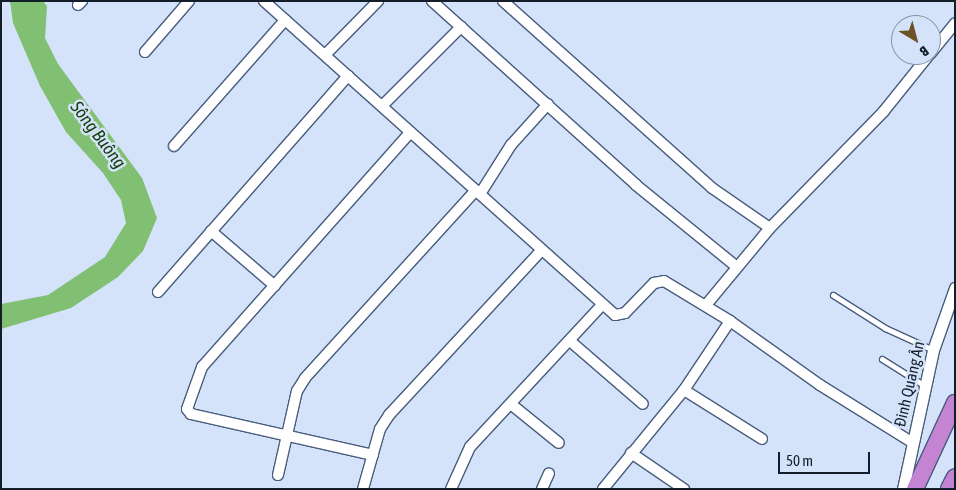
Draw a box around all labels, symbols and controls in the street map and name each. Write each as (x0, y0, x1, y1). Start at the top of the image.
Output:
north arrow (891, 15, 941, 65)
text: B (917, 43, 932, 60)
water label: Sông Buông (66, 97, 130, 173)
street label: Đinh Quang Ân (890, 339, 928, 429)
scale bar (781, 442, 874, 474)
text: 50 m (786, 452, 813, 469)

